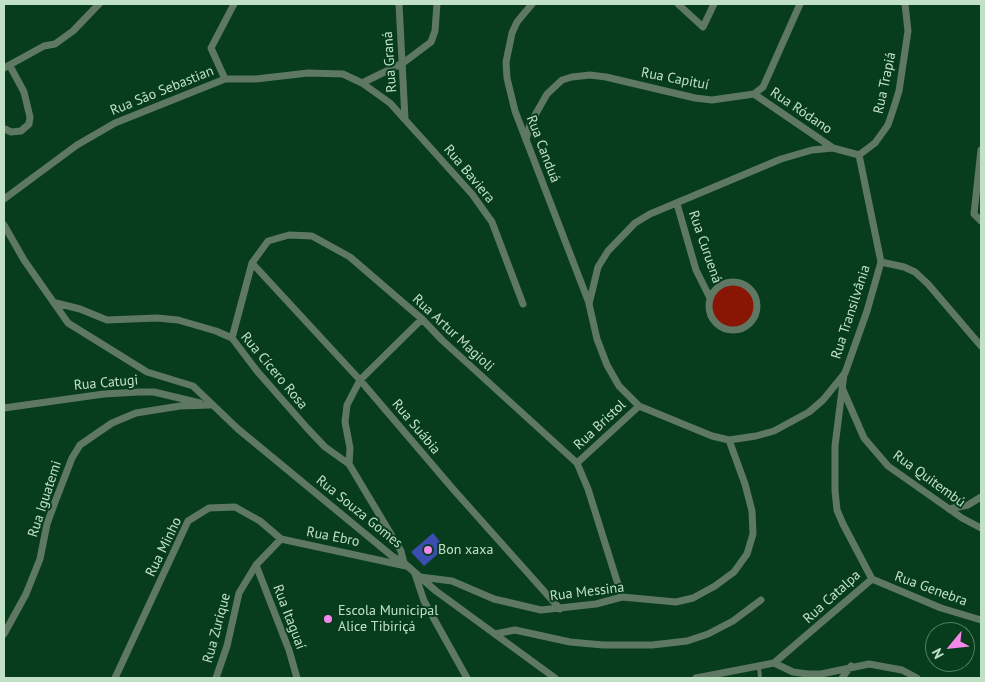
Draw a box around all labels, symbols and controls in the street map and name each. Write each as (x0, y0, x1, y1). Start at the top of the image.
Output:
street label: Rua Graná (379, 31, 401, 93)
street label: Rua Trapiá (870, 51, 900, 115)
street label: Rua São Sebastian (108, 63, 216, 119)
street label: Rua Capituí (640, 64, 710, 94)
street label: Rua Ródano (767, 84, 835, 138)
street label: Rua Canduá (522, 113, 564, 185)
street label: Rua Baviera (440, 141, 498, 207)
street label: Rua Curuená (685, 208, 725, 286)
street label: Rua Transilvânia (828, 263, 874, 361)
street label: Rua Artur Magioli (409, 291, 497, 375)
street label: Rua Cícero Rosa (237, 329, 311, 413)
street label: Rua Catugi (73, 372, 139, 394)
street label: Rua Suábia (388, 396, 444, 458)
street label: Rua Bristol (570, 397, 630, 453)
street label: Rua Quitembú (889, 447, 969, 511)
street label: Rua Iguatemi (25, 459, 65, 539)
street label: Rua Souza Gomes (312, 472, 406, 552)
street label: Rua Minho (142, 515, 186, 579)
street label: Rua Ebro (305, 524, 361, 550)
place label: Bon xaxa (438, 542, 493, 558)
marker: Bon xaxa (422, 544, 434, 556)
street label: Rua Catalpa (800, 567, 864, 627)
street label: Rua Genebra (892, 568, 970, 610)
street label: Rua Messina (549, 579, 625, 605)
street label: Rua Itaguaí (269, 582, 309, 652)
street label: Rua Zurique (200, 591, 234, 665)
place label: Escola Municipal Alice Tibiriçá (338, 603, 438, 636)
marker: Escola Municipal Alice Tibiriçá (322, 613, 334, 625)
north arrow (925, 622, 975, 672)
text: N (928, 645, 948, 662)

